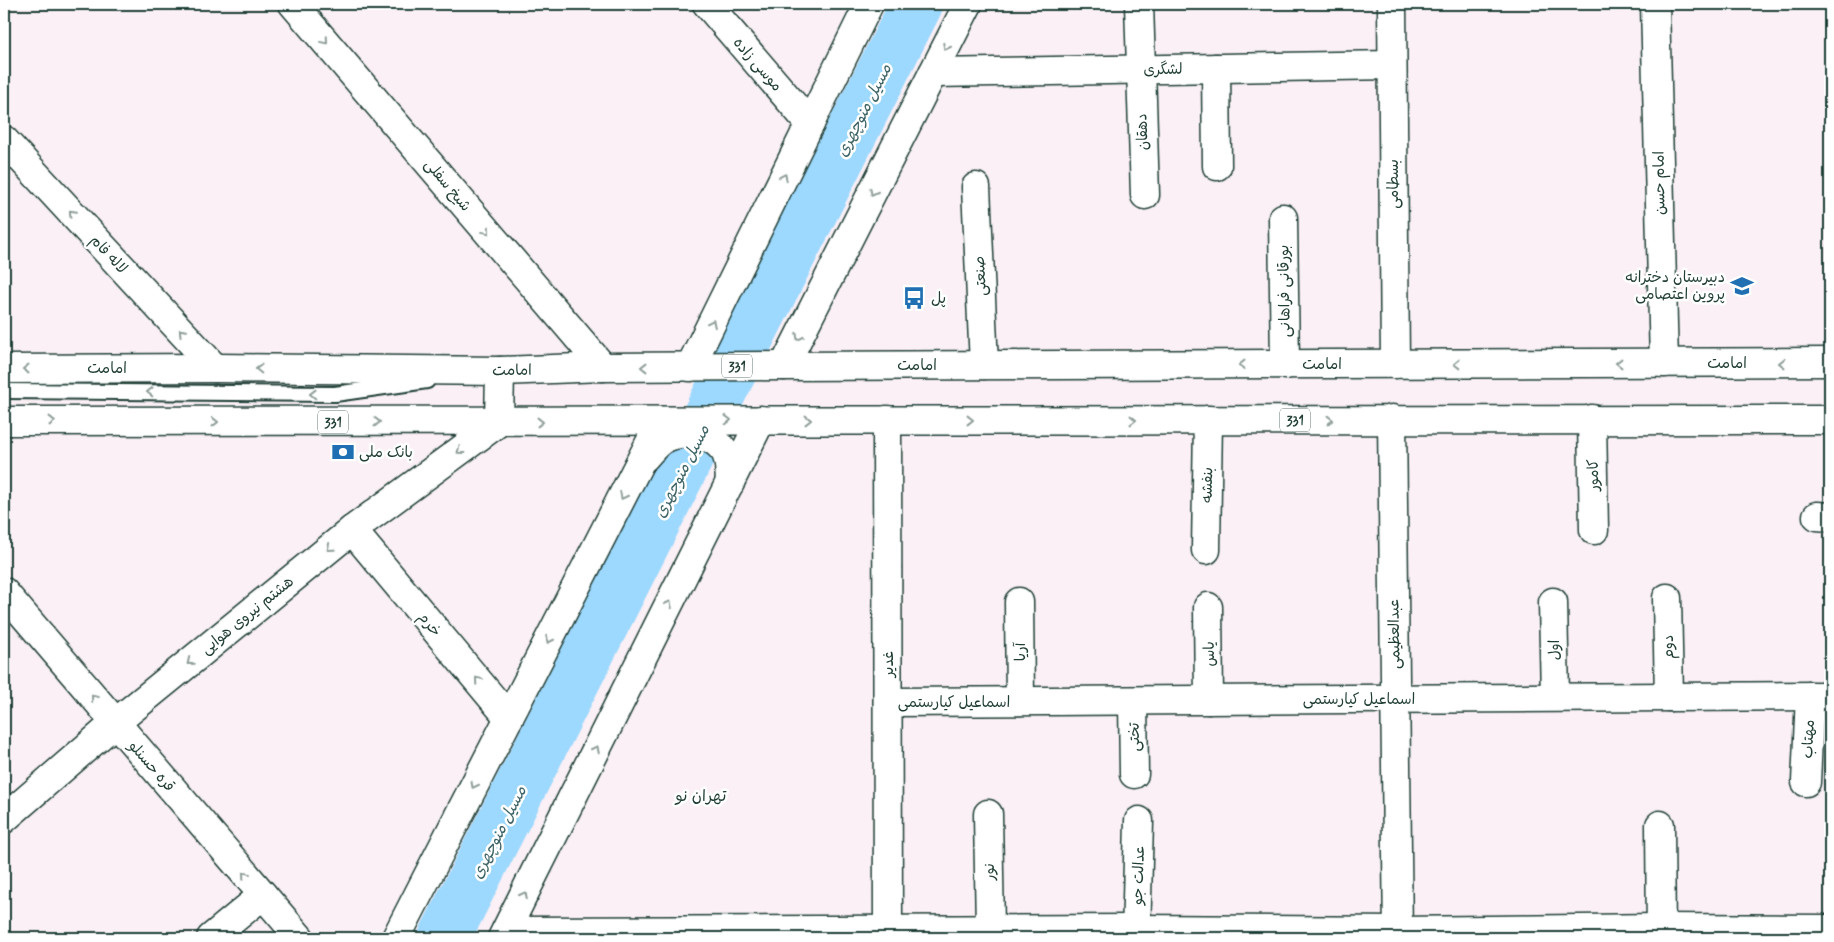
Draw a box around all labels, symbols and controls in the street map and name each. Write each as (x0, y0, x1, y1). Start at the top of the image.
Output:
street label: موسی زاده (728, 33, 786, 96)
one-way arrow (319, 35, 328, 44)
one-way arrow (942, 42, 952, 51)
water label: مسیل منوچهری (832, 60, 897, 161)
street label: لشگری (1143, 60, 1183, 80)
street label: دهقان (1132, 113, 1154, 151)
street label: امام حسن (1649, 151, 1671, 215)
street label: شیخ سفلی (419, 155, 475, 216)
street label: بسطامی (1384, 159, 1404, 209)
one-way arrow (778, 174, 788, 183)
one-way arrow (869, 187, 879, 196)
one-way arrow (69, 210, 78, 219)
one-way arrow (482, 225, 490, 234)
street label: لاله فام (85, 231, 131, 278)
street label: بورقانی فراهانی (1274, 245, 1296, 337)
street label: صنعتی (970, 255, 992, 297)
place label: دبیرستان دخترانه پروین اعتصامی (1625, 268, 1725, 305)
school or university icon: دبیرستان دخترانه پروین اعتصامی (1729, 273, 1755, 299)
bus stop icon: پل (901, 285, 927, 311)
place label: پل (931, 289, 946, 309)
one-way arrow (705, 319, 716, 328)
one-way arrow (179, 329, 188, 338)
one-way arrow (795, 332, 805, 341)
road number: 331 (722, 354, 752, 378)
street label: امامت (1707, 354, 1747, 374)
street label: امامت (1302, 355, 1342, 375)
street label: امامت (897, 356, 937, 376)
one-way arrow (1615, 358, 1622, 368)
one-way arrow (1777, 358, 1785, 368)
street label: امامت (87, 359, 127, 379)
one-way arrow (1452, 359, 1460, 369)
one-way arrow (1237, 360, 1245, 370)
street label: امامت (492, 361, 532, 381)
one-way arrow (640, 362, 648, 372)
one-way arrow (254, 363, 262, 374)
one-way arrow (22, 364, 30, 374)
one-way arrow (146, 387, 154, 397)
one-way arrow (309, 389, 316, 399)
road number: 331 (1280, 408, 1310, 432)
road number: 331 (318, 411, 348, 434)
one-way arrow (725, 415, 733, 425)
one-way arrow (804, 415, 812, 425)
one-way arrow (966, 415, 974, 425)
one-way arrow (1129, 415, 1137, 425)
one-way arrow (1326, 415, 1334, 425)
one-way arrow (49, 416, 57, 426)
one-way arrow (211, 416, 219, 427)
one-way arrow (374, 417, 382, 427)
one-way arrow (536, 417, 544, 427)
water label: مسیل منوچهری (650, 421, 715, 522)
bank icon: بانک ملی (330, 439, 356, 465)
place label: بانک ملی (359, 443, 413, 463)
one-way arrow (457, 445, 466, 453)
street label: کامور (1584, 459, 1604, 492)
street label: بنفشه (1198, 467, 1218, 503)
one-way arrow (619, 490, 629, 499)
one-way arrow (327, 542, 336, 550)
street label: هشتم نیروی هوایی (197, 572, 299, 660)
street label: عبدالعظیمی (1384, 599, 1406, 669)
one-way arrow (663, 600, 673, 609)
street label: خرم (412, 608, 445, 642)
one-way arrow (545, 635, 555, 644)
street label: دوم (1659, 635, 1680, 659)
street label: اول (1545, 639, 1565, 660)
street label: آریا (1011, 641, 1031, 662)
street label: یاس (1200, 641, 1220, 667)
street label: غدیر (879, 651, 899, 679)
one-way arrow (187, 656, 196, 665)
one-way arrow (474, 677, 483, 686)
street label: اسماعیل کیارستمی (1303, 690, 1415, 710)
street label: اسماعیل کیارستمی (898, 693, 1010, 713)
one-way arrow (91, 695, 100, 704)
street label: مهتاب (1798, 719, 1820, 759)
street label: تختی (1125, 722, 1145, 752)
street label: قره حسنلو (123, 736, 179, 796)
one-way arrow (590, 746, 600, 755)
one-way arrow (470, 780, 480, 789)
water label: مسیل منوچهری (467, 782, 532, 883)
district label: تهران نو (674, 786, 727, 807)
street label: عدالت جو (1128, 845, 1150, 906)
street label: نور (980, 863, 1000, 882)
one-way arrow (242, 871, 251, 880)
one-way arrow (518, 891, 528, 900)

